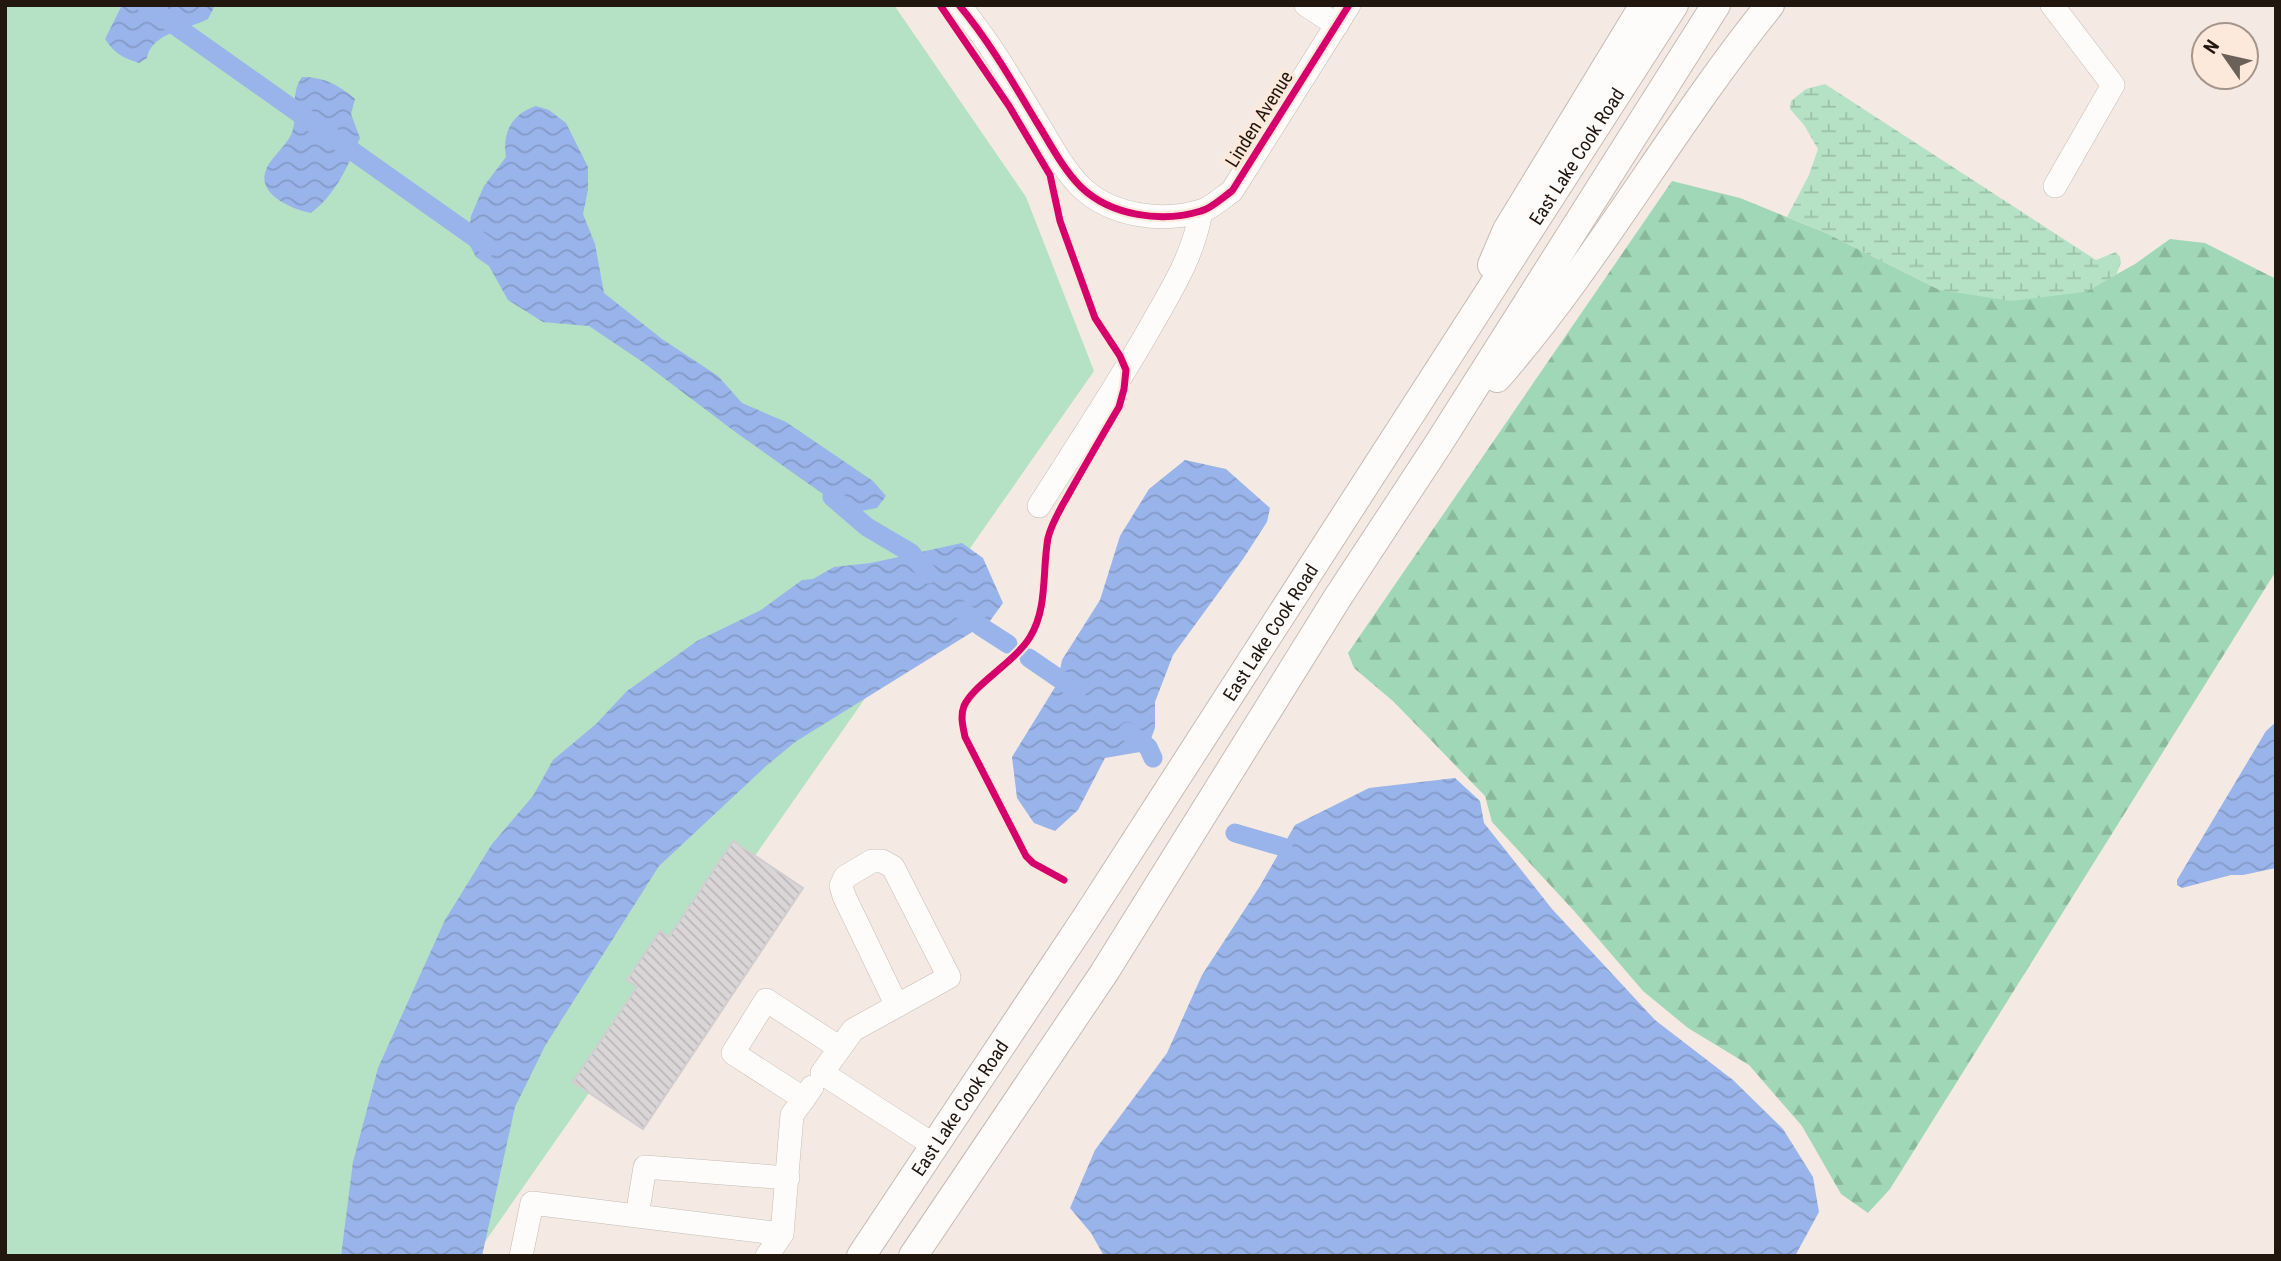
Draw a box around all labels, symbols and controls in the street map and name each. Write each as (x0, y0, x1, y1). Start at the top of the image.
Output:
north arrow (2190, 21, 2260, 91)
text: N (2199, 36, 2224, 58)
street label: Linden Avenue (1220, 67, 1298, 171)
street label: East Lake Cook Road (1524, 84, 1629, 229)
street label: East Lake Cook Road (1218, 560, 1323, 705)
street label: East Lake Cook Road (906, 1036, 1013, 1180)

